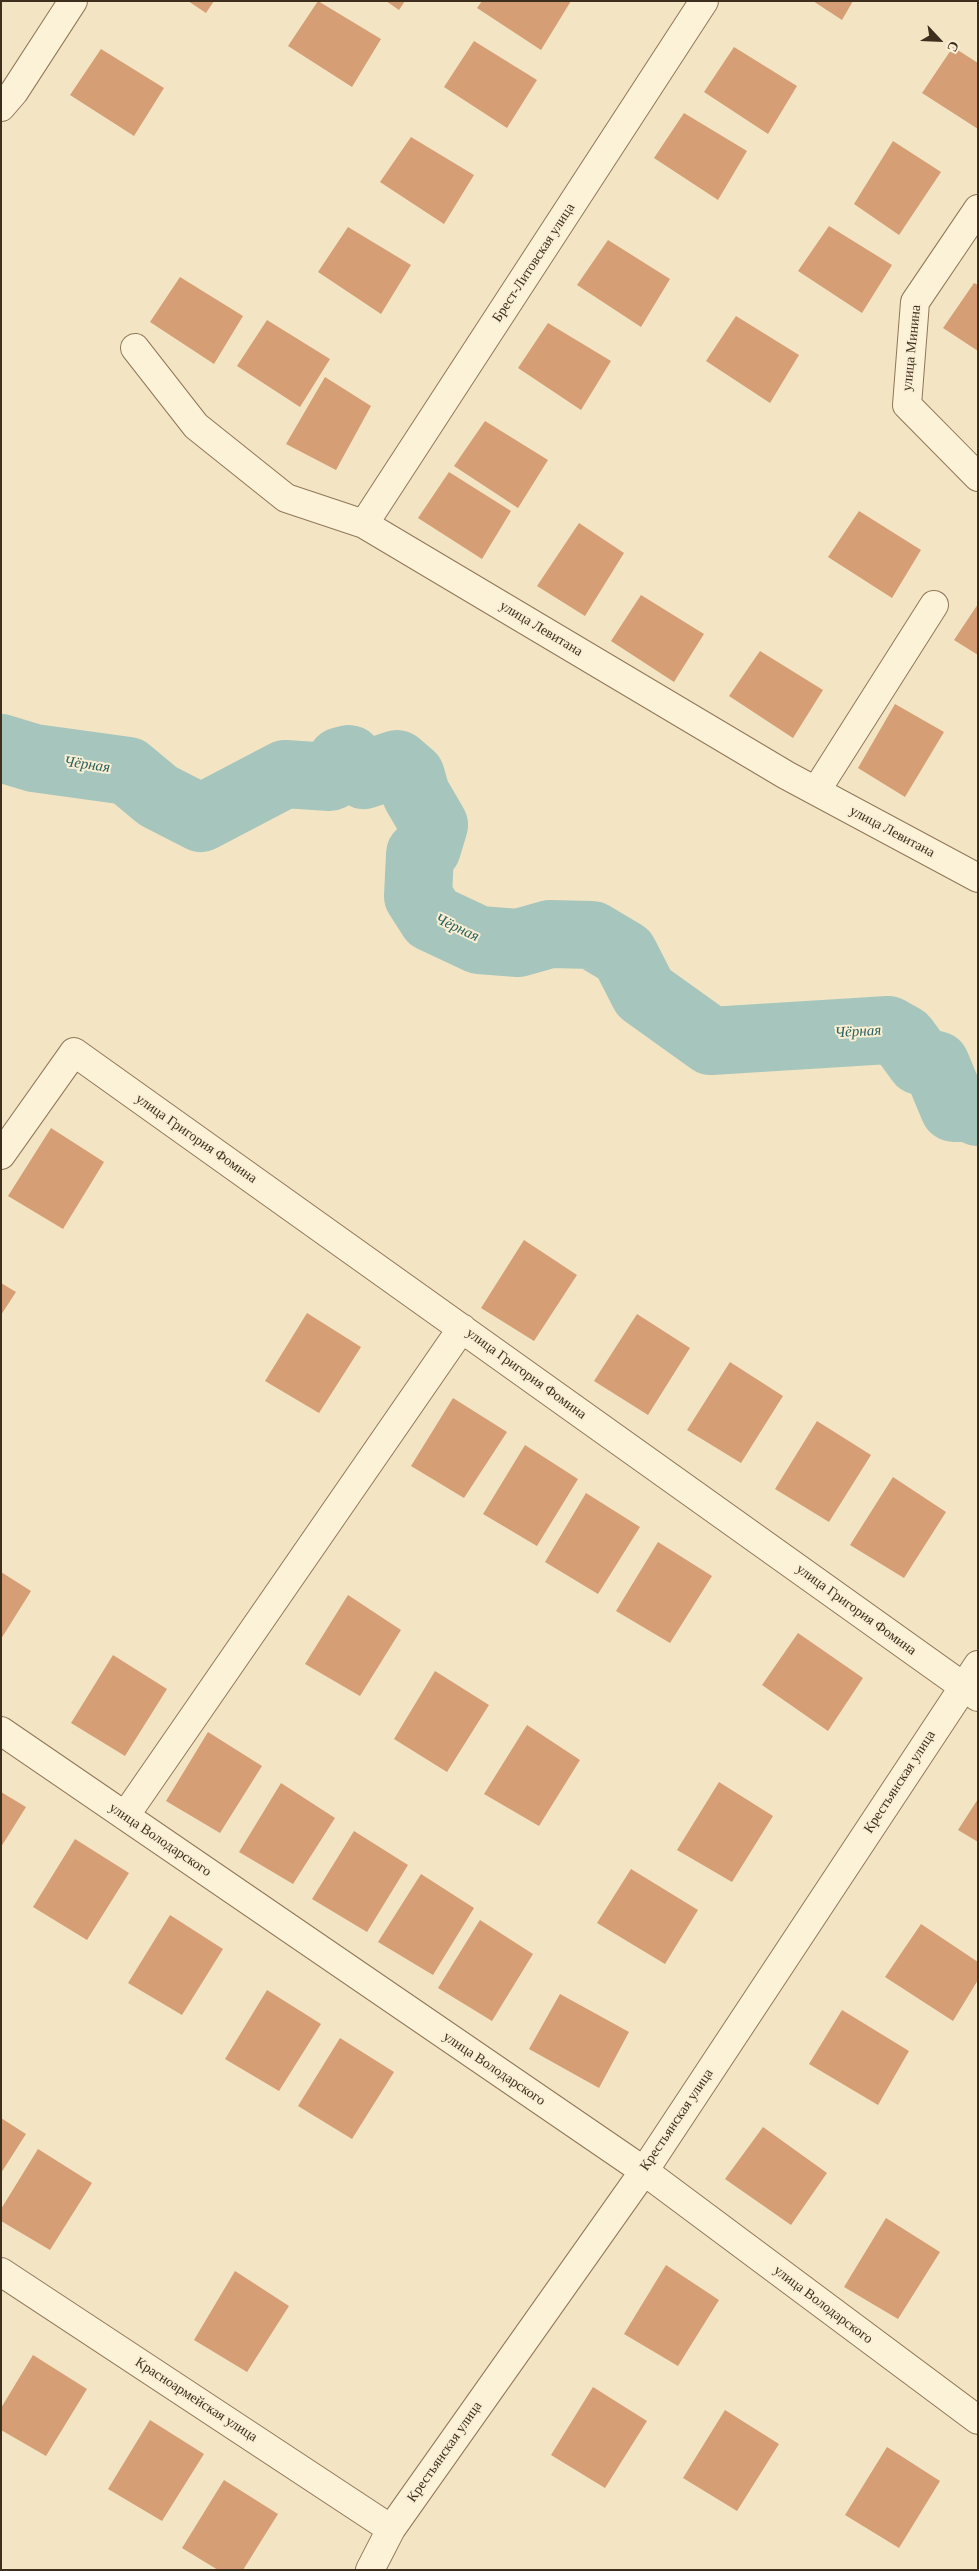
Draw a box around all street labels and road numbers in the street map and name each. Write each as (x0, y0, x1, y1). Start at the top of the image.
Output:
street label: Брест-Литовская улица (489, 200, 579, 326)
street label: улица Минина (899, 304, 925, 392)
street label: улица Левитана (496, 598, 586, 660)
street label: улица Левитана (847, 803, 937, 861)
street label: улица Григория Фомина (132, 1091, 260, 1187)
street label: улица Григория Фомина (463, 1325, 589, 1423)
street label: улица Григория Фомина (793, 1561, 919, 1659)
street label: Крестьянская улица (861, 1727, 939, 1837)
street label: улица Володарского (106, 1800, 214, 1880)
street label: улица Володарского (440, 2029, 548, 2109)
street label: Крестьянская улица (637, 2066, 717, 2174)
street label: улица Володарского (770, 2262, 876, 2348)
street label: Красноармейская улица (132, 2354, 260, 2446)
street label: Крестьянская улица (404, 2398, 486, 2506)

